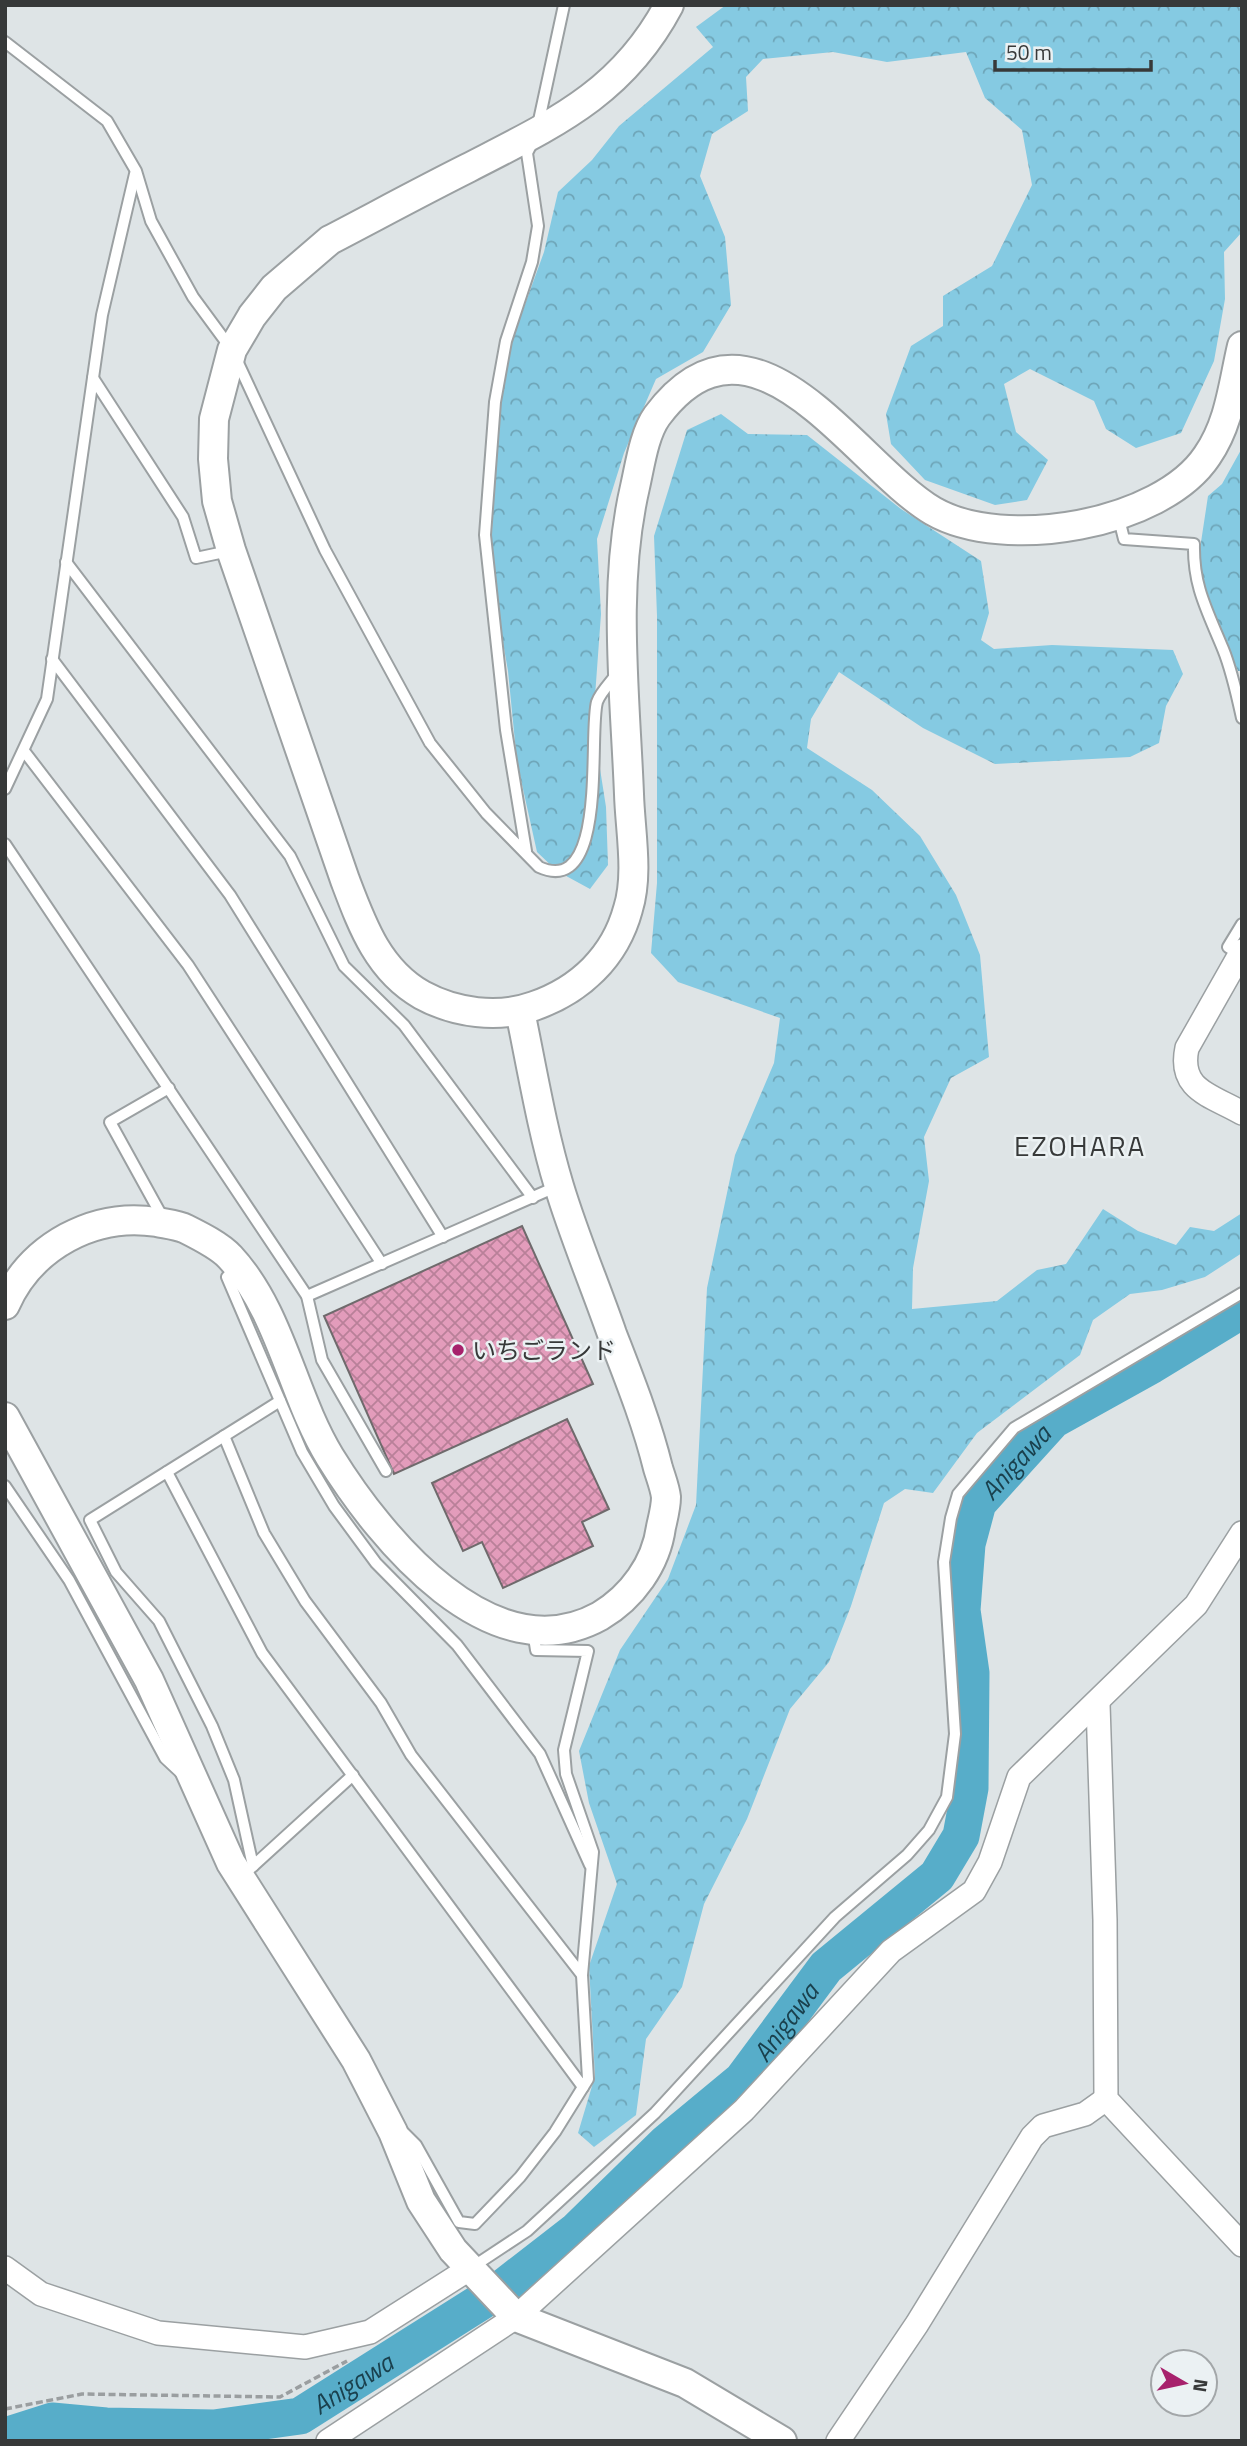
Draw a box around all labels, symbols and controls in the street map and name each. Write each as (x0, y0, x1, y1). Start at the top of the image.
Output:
scale bar (995, 28, 1151, 72)
text: 50 m (1006, 36, 1052, 68)
district label: EZOHARA (1014, 1124, 1146, 1167)
place label: いちごランド (472, 1332, 616, 1368)
marker: いちごランド (450, 1342, 466, 1358)
water label: Anigawa (971, 1414, 1061, 1508)
water label: Anigawa (743, 1973, 829, 2070)
water label: Anigawa (304, 2342, 402, 2424)
north arrow (1149, 2348, 1219, 2418)
text: N (1186, 2377, 1217, 2395)

